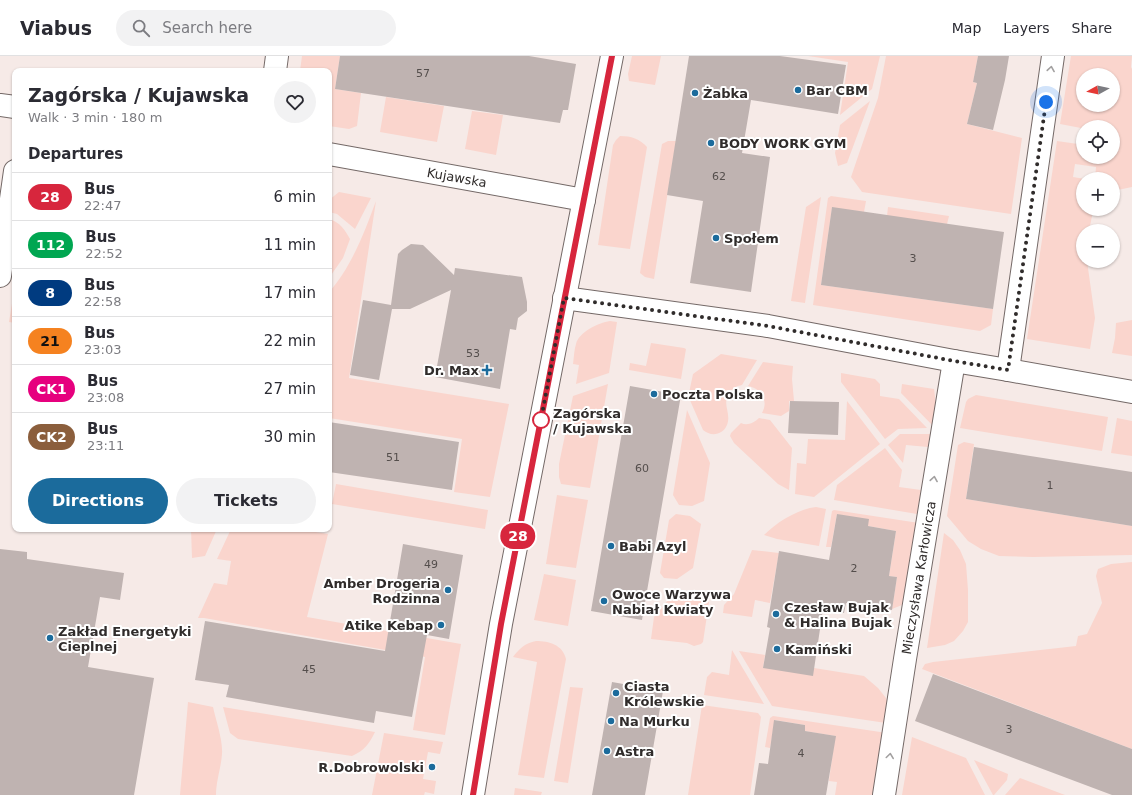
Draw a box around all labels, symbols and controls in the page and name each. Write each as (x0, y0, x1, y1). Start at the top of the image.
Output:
search box (116, 10, 396, 46)
text: Viabus (20, 17, 92, 39)
icon: search (130, 17, 152, 39)
text: Search here (162, 19, 252, 37)
text: Map (952, 20, 981, 36)
text: Layers (1003, 20, 1050, 36)
text: Share (1072, 20, 1112, 36)
one-way arrow (1046, 66, 1055, 72)
house number: 57 (416, 67, 430, 80)
north arrow (1076, 68, 1120, 112)
map controls (1076, 68, 1120, 268)
button: heart (274, 81, 316, 123)
place label: Bar CBM (806, 83, 868, 98)
text: Zagórska / Kujawska (28, 84, 249, 106)
marker: Bar CBM (793, 85, 803, 95)
place label: Żabka (703, 86, 748, 101)
marker: Żabka (690, 88, 700, 98)
your location (1036, 92, 1056, 112)
text: Walk · 3 min · 180 m (28, 110, 162, 125)
button: locate (1076, 120, 1120, 164)
place label: BODY WORK GYM (719, 136, 846, 151)
marker: BODY WORK GYM (706, 138, 716, 148)
text: Departures (28, 145, 123, 163)
street label: Kujawska (426, 164, 488, 190)
house number: 62 (712, 170, 726, 183)
button: + (1076, 172, 1120, 216)
text: Bus (84, 180, 115, 198)
text: 6 min (273, 188, 316, 206)
text: 28 (40, 189, 60, 205)
text: 22:47 (84, 198, 121, 213)
button: − (1076, 224, 1120, 268)
text: Bus (85, 228, 116, 246)
place label: Społem (724, 231, 779, 246)
marker: Społem (711, 233, 721, 243)
text: 11 min (264, 236, 316, 254)
text: 112 (36, 237, 65, 253)
text: 22:52 (85, 246, 123, 261)
house number: 3 (910, 252, 917, 265)
text: Bus (84, 276, 115, 294)
text: 17 min (264, 284, 316, 302)
text: 8 (45, 285, 55, 301)
text: 22:58 (84, 294, 121, 309)
text: Bus (84, 324, 115, 342)
text: 22 min (264, 332, 316, 350)
text: 21 (40, 333, 60, 349)
text: 23:03 (84, 342, 121, 357)
house number: 53 (466, 347, 480, 360)
place label: Dr. Max (424, 363, 480, 378)
marker: Dr. Max (482, 365, 492, 375)
text: Bus (87, 372, 118, 390)
text: 27 min (264, 380, 316, 398)
text: CK1 (36, 381, 67, 397)
place label: Poczta Polska (662, 387, 763, 402)
marker: Poczta Polska (649, 389, 659, 399)
text: 23:08 (87, 390, 124, 405)
place label: Zagórska / Kujawska (553, 406, 632, 436)
marker: Zagórska / Kujawska (532, 411, 550, 429)
text: Bus (87, 420, 118, 438)
text: 30 min (264, 428, 316, 446)
text: CK2 (36, 429, 67, 445)
text: 23:11 (87, 438, 124, 453)
house number: 51 (386, 451, 400, 464)
house number: 60 (635, 462, 649, 475)
one-way arrow (929, 476, 938, 482)
button: Directions (28, 478, 168, 524)
button: Tickets (176, 478, 316, 524)
house number: 1 (1047, 479, 1054, 492)
street label: Mieczysława Karłowicza (898, 500, 938, 656)
line badge: 28 (500, 523, 536, 549)
text: 28 (508, 528, 528, 544)
place label: Babi Azyl (619, 539, 687, 554)
marker: Babi Azyl (606, 541, 616, 551)
house number: 49 (424, 558, 438, 571)
house number: 2 (851, 562, 858, 575)
place label: Amber Drogeria Rodzinna (323, 576, 440, 606)
marker: Amber Drogeria Rodzinna (443, 585, 453, 595)
place label: Owoce Warzywa Nabiał Kwiaty (612, 587, 731, 617)
marker: Owoce Warzywa Nabiał Kwiaty (599, 596, 609, 606)
place label: Czesław Bujak & Halina Bujak (784, 600, 892, 630)
marker: Czesław Bujak & Halina Bujak (771, 609, 781, 619)
place label: Atike Kebap (345, 618, 433, 633)
marker: Atike Kebap (436, 620, 446, 630)
place label: Zakład Energetyki Cieplnej (58, 624, 192, 654)
marker: Zakład Energetyki Cieplnej (45, 633, 55, 643)
place label: Kamiński (785, 642, 852, 657)
marker: Kamiński (772, 644, 782, 654)
house number: 45 (302, 663, 316, 676)
place label: Ciasta Królewskie (624, 679, 705, 709)
marker: Ciasta Królewskie (611, 688, 621, 698)
place label: Na Murku (619, 714, 690, 729)
marker: Na Murku (606, 716, 616, 726)
house number: 3 (1006, 723, 1013, 736)
place label: Astra (615, 744, 654, 759)
marker: Astra (602, 746, 612, 756)
house number: 4 (798, 747, 805, 760)
one-way arrow (885, 753, 894, 759)
place label: R.Dobrowolski (318, 760, 424, 775)
marker: R.Dobrowolski (427, 762, 437, 772)

